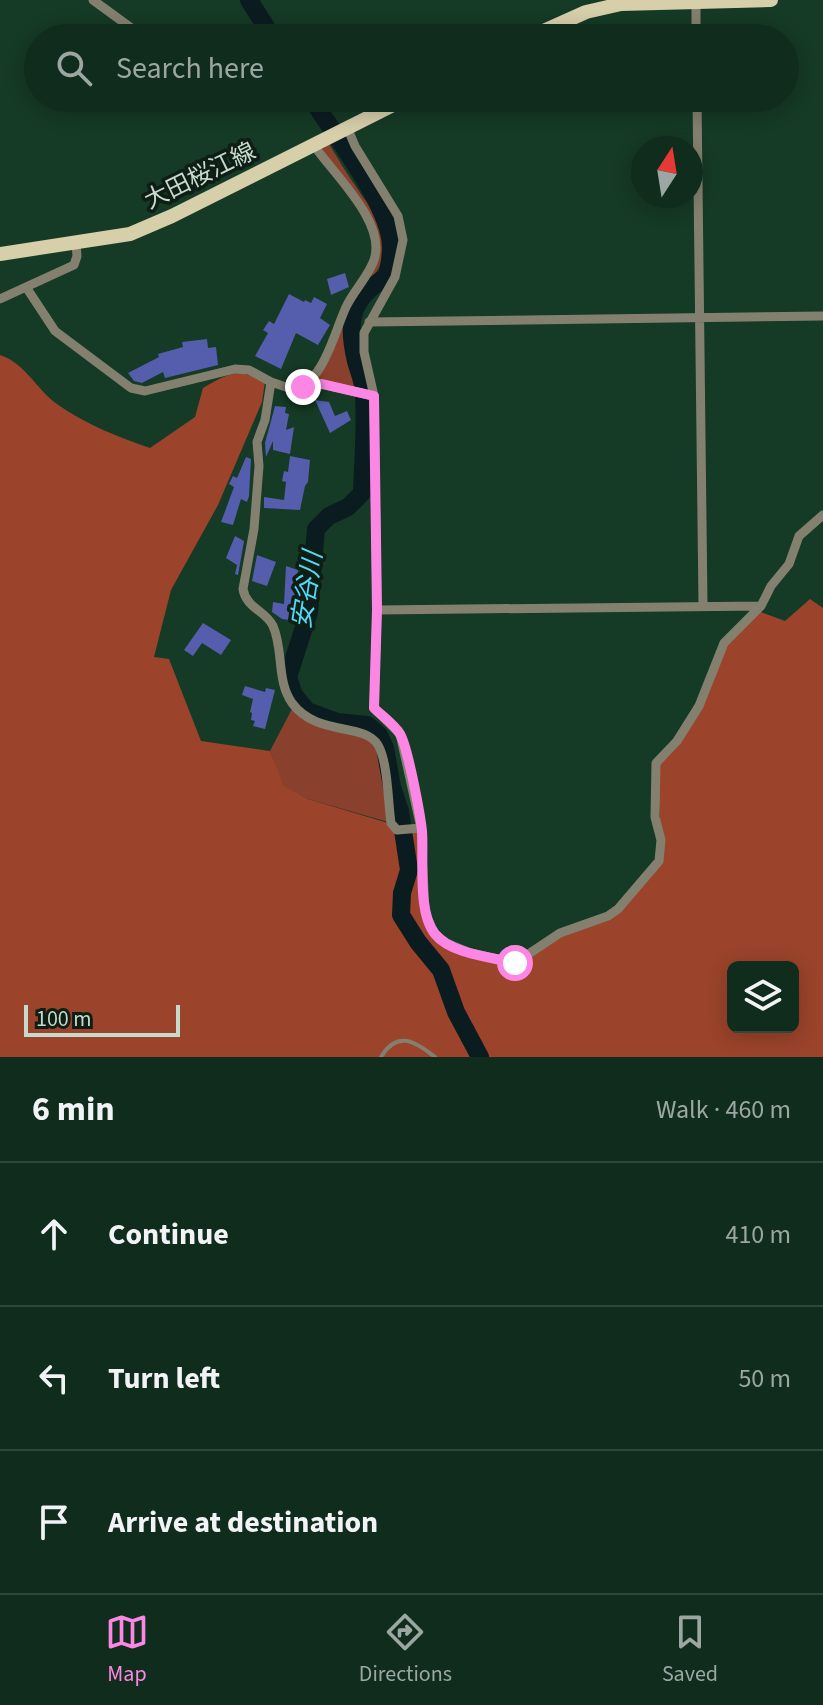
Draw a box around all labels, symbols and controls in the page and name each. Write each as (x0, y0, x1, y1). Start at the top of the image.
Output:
search box (24, 24, 799, 112)
icon: search (52, 46, 96, 90)
text: Search here (116, 47, 264, 90)
street label: 大田桜江線 (138, 134, 262, 218)
north arrow (631, 136, 703, 208)
route end (285, 369, 321, 405)
water label: 安谷川 (283, 546, 332, 631)
route start (497, 945, 533, 981)
map controls (727, 961, 799, 1033)
button: layers (727, 961, 799, 1033)
scale bar (24, 1001, 180, 1037)
text: 100 m (36, 1003, 91, 1035)
text: 6 min (32, 1085, 115, 1134)
text: Walk · 460 m (656, 1091, 791, 1128)
icon: ahead (32, 1212, 76, 1256)
text: Continue (108, 1213, 229, 1256)
text: 410 m (725, 1216, 791, 1253)
icon: left (32, 1356, 76, 1400)
text: Turn left (108, 1357, 220, 1400)
text: 50 m (738, 1360, 791, 1397)
icon: arrive (32, 1500, 76, 1544)
text: Arrive at destination (108, 1501, 378, 1544)
tab: Map (105, 1610, 149, 1690)
tab: Directions (359, 1610, 452, 1690)
tab: Saved (662, 1610, 718, 1690)

